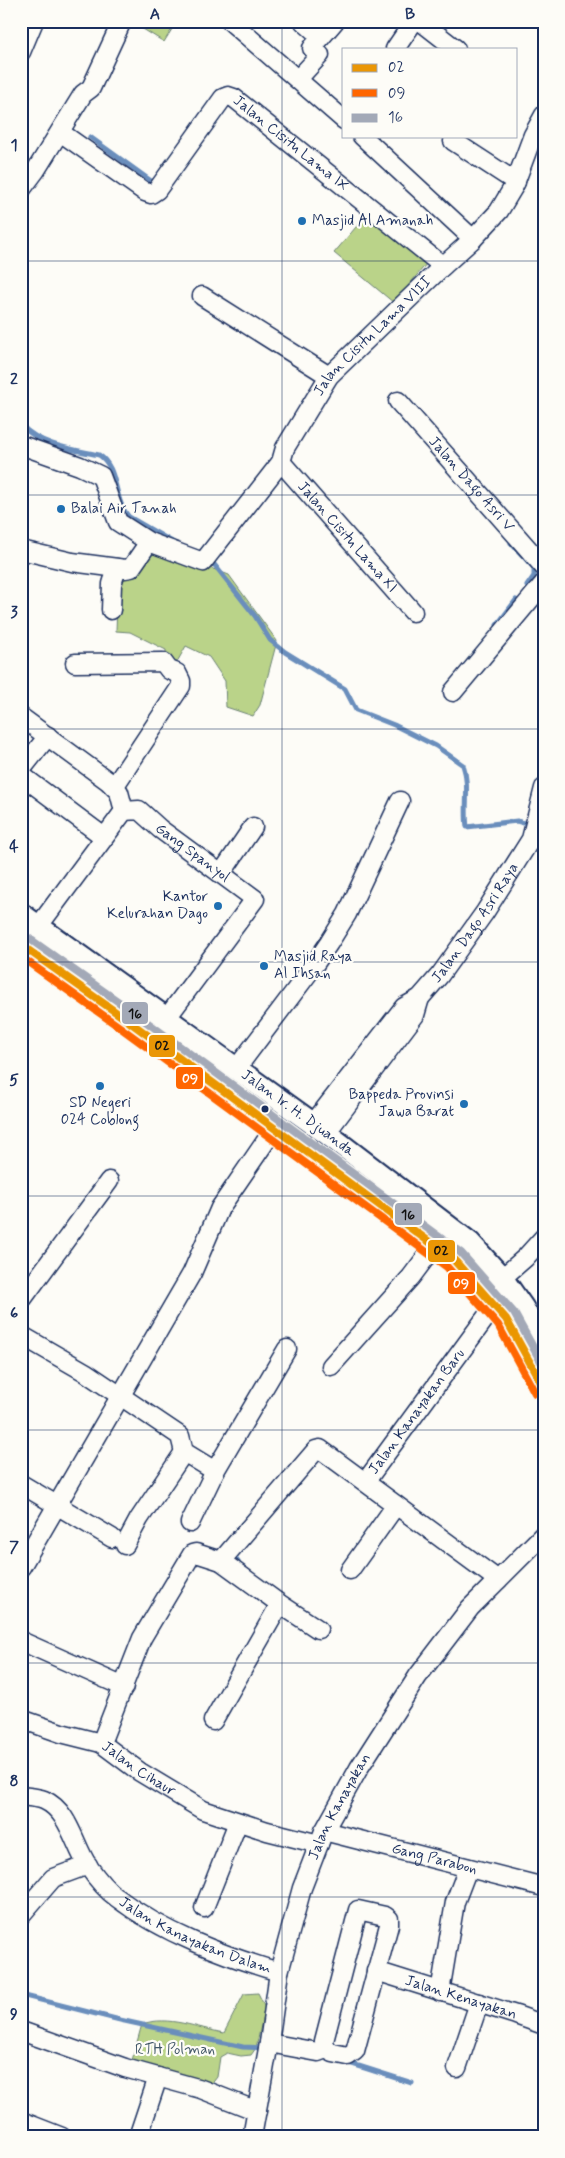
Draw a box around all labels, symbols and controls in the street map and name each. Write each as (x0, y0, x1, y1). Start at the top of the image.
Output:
text: A (150, 4, 160, 25)
text: B (405, 4, 415, 25)
legend (342, 48, 518, 138)
text: 02 (388, 58, 404, 78)
text: 09 (388, 84, 405, 104)
street label: Jalan Cisitu Lama IX (229, 91, 352, 196)
text: 16 (388, 108, 403, 128)
text: 1 (10, 135, 18, 156)
place label: Masjid Al Amanah (312, 211, 434, 231)
marker: Masjid Al Amanah (296, 215, 308, 227)
street label: Jalan Cisitu Lama VIII (309, 272, 436, 400)
text: 2 (10, 369, 18, 390)
street label: Jalan Dago Asri V (424, 432, 519, 536)
street label: Jalan Cisitu Lama XI (293, 477, 401, 597)
place label: Balai Air Tanah (71, 499, 177, 519)
marker: Balai Air Tanah (55, 503, 67, 515)
text: 3 (10, 602, 18, 623)
street label: Gang Spanyol (151, 819, 234, 887)
text: 4 (9, 836, 19, 857)
street label: Jalan Dago Asri Raya (427, 859, 523, 987)
place label: Kantor Kelurahan Dago (107, 887, 208, 924)
marker: Kantor Kelurahan Dago (212, 900, 224, 912)
place label: Masjid Raya Al Ihsan (274, 947, 353, 984)
marker: Masjid Raya Al Ihsan (258, 960, 270, 972)
line badge: 16 (121, 1001, 149, 1025)
text: 16 (128, 1005, 142, 1023)
line badge: 02 (148, 1034, 176, 1058)
text: 02 (154, 1037, 170, 1055)
street label: Jalan Ir. H. Djuanda (237, 1065, 360, 1162)
line badge: 09 (175, 1066, 204, 1090)
text: 5 (9, 1070, 19, 1091)
text: 09 (182, 1070, 198, 1088)
marker: SD Negeri 024 Coblong (94, 1080, 106, 1092)
place label: Bappeda Provinsi Jawa Barat (349, 1085, 454, 1122)
place label: SD Negeri 024 Coblong (61, 1093, 139, 1131)
marker: Bappeda Provinsi Jawa Barat (458, 1098, 470, 1110)
unlabelled marker (260, 1104, 270, 1114)
line badge: 16 (394, 1202, 423, 1226)
text: 16 (401, 1206, 415, 1224)
line badge: 02 (427, 1239, 456, 1263)
text: 02 (433, 1242, 449, 1260)
line badge: 09 (447, 1271, 476, 1295)
text: 09 (453, 1275, 469, 1293)
text: 6 (10, 1303, 18, 1324)
street label: Jalan Kanayakan Baru (364, 1345, 470, 1479)
text: 7 (9, 1537, 19, 1558)
street label: Jalan Cihaur (97, 1737, 179, 1801)
street label: Jalan Kanayakan (304, 1750, 376, 1863)
text: 8 (9, 1771, 19, 1792)
street label: Gang Parabon (390, 1839, 479, 1880)
street label: Jalan Kanayakan Dalam (115, 1892, 274, 1979)
street label: Jalan Kenayakan (402, 1971, 519, 2025)
text: 9 (10, 2004, 18, 2025)
park label: RTH Polman (135, 2040, 215, 2060)

